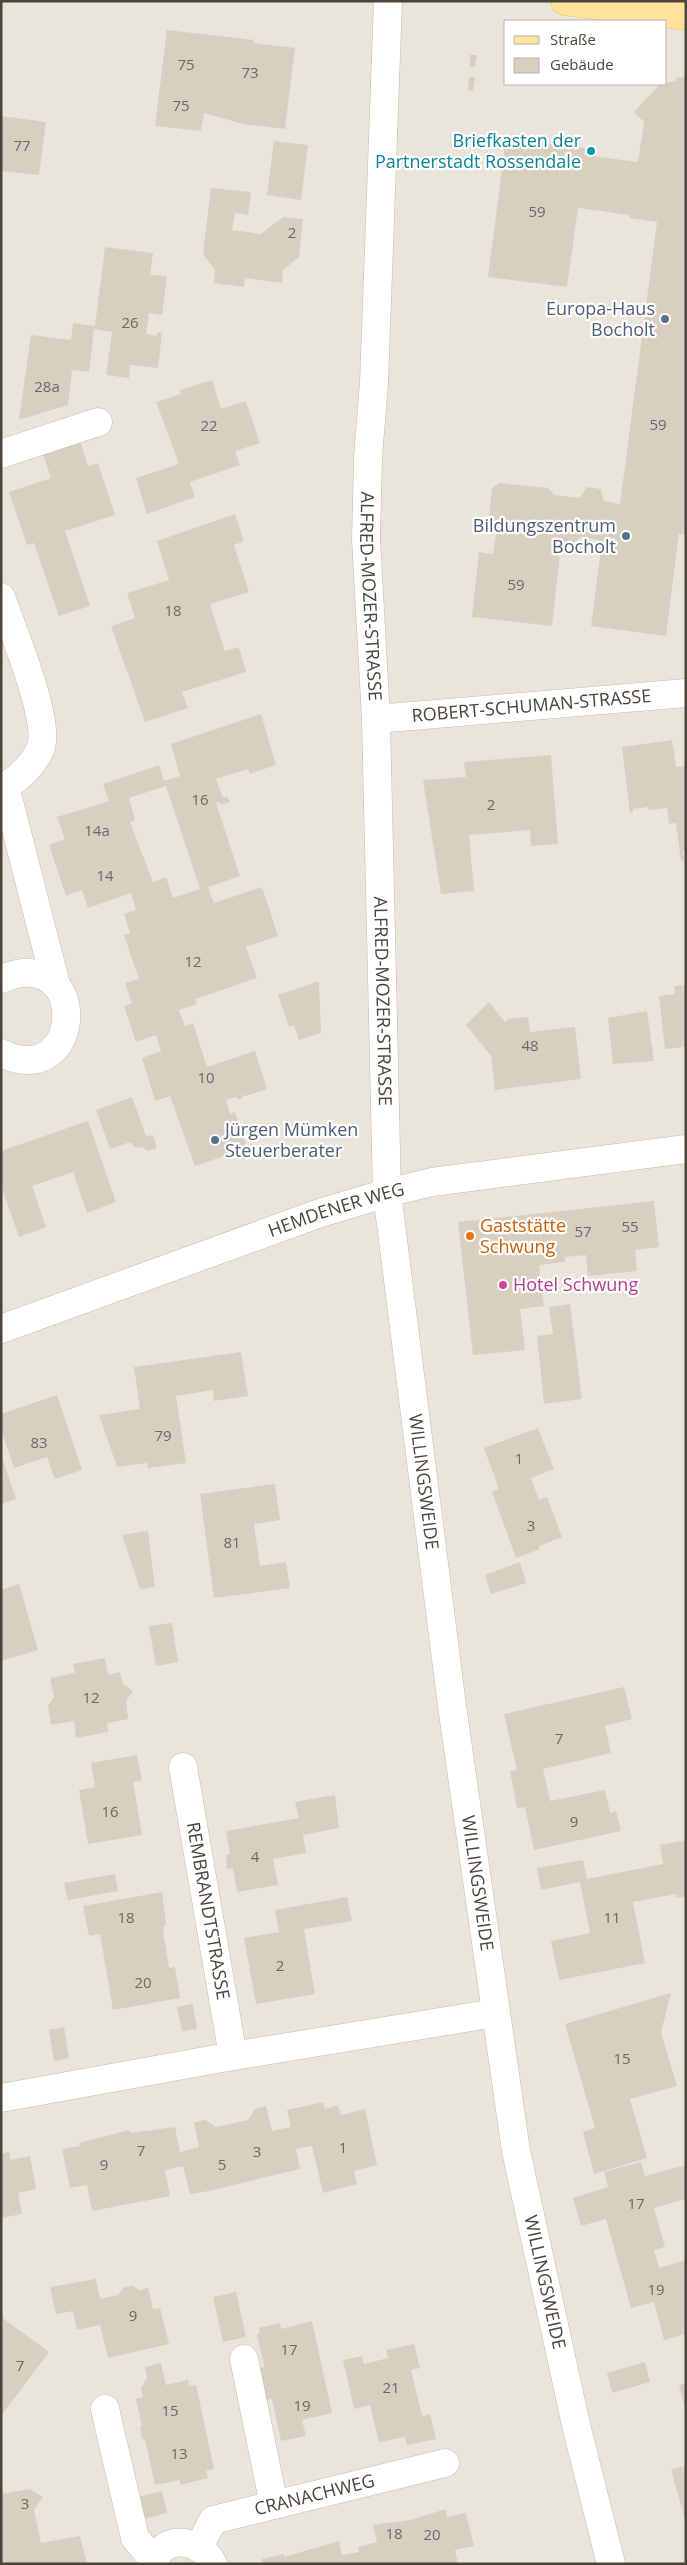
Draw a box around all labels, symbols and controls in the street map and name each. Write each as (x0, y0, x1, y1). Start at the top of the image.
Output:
legend (504, 20, 667, 85)
text: Straße (550, 29, 596, 49)
house number: 75 (177, 54, 195, 74)
text: Gebäude (550, 54, 614, 74)
house number: 73 (241, 62, 259, 82)
house number: 75 (172, 95, 190, 115)
place label: Briefkasten der Partnerstadt Rossendale (375, 128, 582, 173)
house number: 77 (13, 135, 31, 155)
marker: Briefkasten der Partnerstadt Rossendale (585, 145, 597, 157)
house number: 59 (528, 201, 546, 221)
house number: 2 (288, 222, 296, 242)
place label: Europa-Haus Bocholt (546, 296, 655, 341)
house number: 26 (121, 312, 139, 332)
marker: Europa-Haus Bocholt (659, 313, 671, 325)
house number: 28a (34, 376, 60, 396)
house number: 59 (649, 414, 667, 434)
house number: 22 (200, 415, 218, 435)
street label: ALFRED-MOZER-STRASSE (355, 491, 388, 702)
place label: Bildungszentrum Bocholt (473, 513, 616, 558)
marker: Bildungszentrum Bocholt (620, 530, 632, 542)
house number: 59 (507, 574, 525, 594)
house number: 18 (164, 600, 182, 620)
street label: ROBERT-SCHUMAN-STRASSE (411, 683, 652, 727)
house number: 16 (191, 789, 209, 809)
house number: 2 (487, 794, 495, 814)
house number: 14a (84, 820, 110, 840)
house number: 14 (96, 865, 114, 885)
street label: ALFRED-MOZER-STRASSE (369, 896, 398, 1106)
house number: 12 (184, 951, 202, 971)
house number: 48 (521, 1035, 539, 1055)
house number: 10 (197, 1067, 215, 1087)
place label: Jürgen Mümken Steuerberater (223, 1117, 358, 1162)
marker: Jürgen Mümken Steuerberater (209, 1134, 221, 1146)
street label: HEMDENER WEG (265, 1176, 407, 1242)
place label: Gaststätte Schwung (480, 1213, 566, 1258)
house number: 55 (621, 1216, 639, 1236)
house number: 57 (574, 1221, 592, 1241)
marker: Gaststätte Schwung (464, 1230, 476, 1242)
place label: Hotel Schwung (513, 1272, 638, 1296)
marker: Hotel Schwung (497, 1279, 509, 1291)
street label: WILLINGSWEIDE (404, 1412, 445, 1551)
house number: 79 (154, 1425, 172, 1445)
house number: 83 (30, 1432, 48, 1452)
house number: 1 (515, 1448, 523, 1468)
house number: 3 (527, 1515, 535, 1535)
house number: 81 (223, 1532, 241, 1552)
house number: 12 (82, 1687, 100, 1707)
house number: 7 (555, 1728, 563, 1748)
house number: 16 (101, 1801, 119, 1821)
house number: 9 (570, 1811, 578, 1831)
street label: WILLINGSWEIDE (457, 1814, 500, 1952)
street label: REMBRANDTSTRASSE (182, 1820, 236, 2001)
house number: 4 (251, 1846, 260, 1866)
house number: 18 (117, 1907, 135, 1927)
house number: 11 (603, 1907, 621, 1927)
house number: 2 (276, 1955, 284, 1975)
house number: 20 (134, 1972, 152, 1992)
house number: 15 (613, 2048, 631, 2068)
house number: 1 (339, 2137, 347, 2157)
house number: 7 (137, 2140, 145, 2160)
house number: 3 (253, 2141, 261, 2161)
house number: 9 (100, 2154, 108, 2174)
house number: 5 (218, 2154, 226, 2174)
house number: 17 (627, 2193, 645, 2213)
street label: WILLINGSWEIDE (519, 2213, 572, 2351)
house number: 19 (647, 2279, 665, 2299)
house number: 9 (129, 2305, 137, 2325)
house number: 17 (280, 2339, 298, 2359)
house number: 7 (16, 2355, 24, 2375)
house number: 21 (382, 2377, 400, 2397)
house number: 19 (293, 2395, 311, 2415)
house number: 15 (161, 2400, 179, 2420)
house number: 13 (170, 2443, 188, 2463)
street label: CRANACHWEG (252, 2468, 377, 2520)
house number: 3 (21, 2493, 29, 2513)
house number: 18 (385, 2523, 403, 2543)
house number: 20 (423, 2524, 441, 2544)

